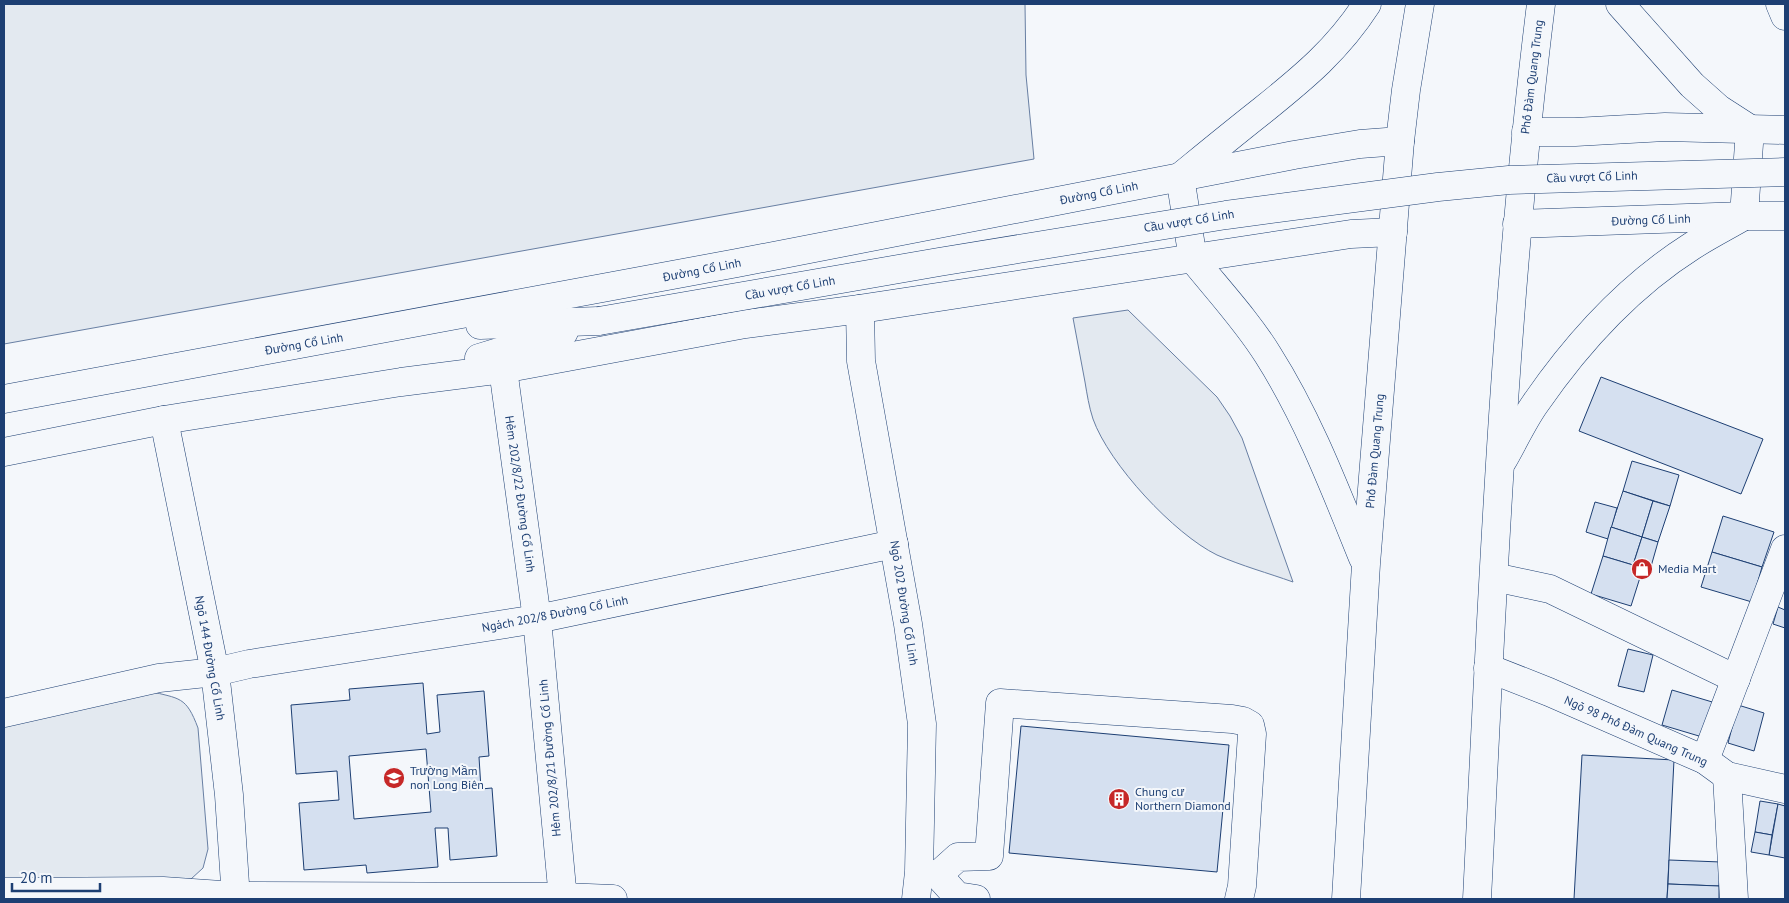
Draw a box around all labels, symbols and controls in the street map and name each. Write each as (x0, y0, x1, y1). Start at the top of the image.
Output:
street label: Phố Đàm Quang Trung (1517, 19, 1546, 135)
street label: Cầu vượt Cổ Linh (1546, 167, 1638, 186)
street label: Đường Cổ Linh (1058, 178, 1139, 208)
street label: Cầu vượt Cổ Linh (1143, 206, 1235, 235)
street label: Đường Cổ Linh (1610, 211, 1691, 228)
street label: Đường Cổ Linh (661, 255, 742, 285)
street label: Cầu vượt Cổ Linh (744, 272, 836, 303)
street label: Đường Cổ Linh (263, 329, 344, 358)
street label: Phố Đàm Quang Trung (1362, 393, 1387, 509)
street label: Hẻm 202/8/22 Đường Cổ Linh (502, 415, 539, 573)
street label: Ngõ 202 Đường Cổ Linh (887, 539, 922, 666)
shop icon: Media Mart (1630, 557, 1654, 581)
place label: Media Mart (1658, 561, 1716, 576)
street label: Ngách 202/8 Đường Cổ Linh (481, 592, 629, 635)
street label: Ngõ 144 Đường Cổ Linh (192, 594, 229, 721)
street label: Hẻm 202/8/21 Đường Cổ Linh (535, 679, 564, 837)
street label: Ngõ 98 Phố Đàm Quang Trung (1562, 692, 1710, 769)
place label: Trường Mầm non Long Biên (410, 763, 484, 792)
school or university icon: Trường Mầm non Long Biên (382, 766, 406, 790)
place label: Chung cư Northern Diamond (1135, 784, 1231, 813)
building icon: Chung cư Northern Diamond (1107, 787, 1131, 811)
scale bar (12, 860, 100, 892)
text: 20 m (20, 868, 53, 887)

